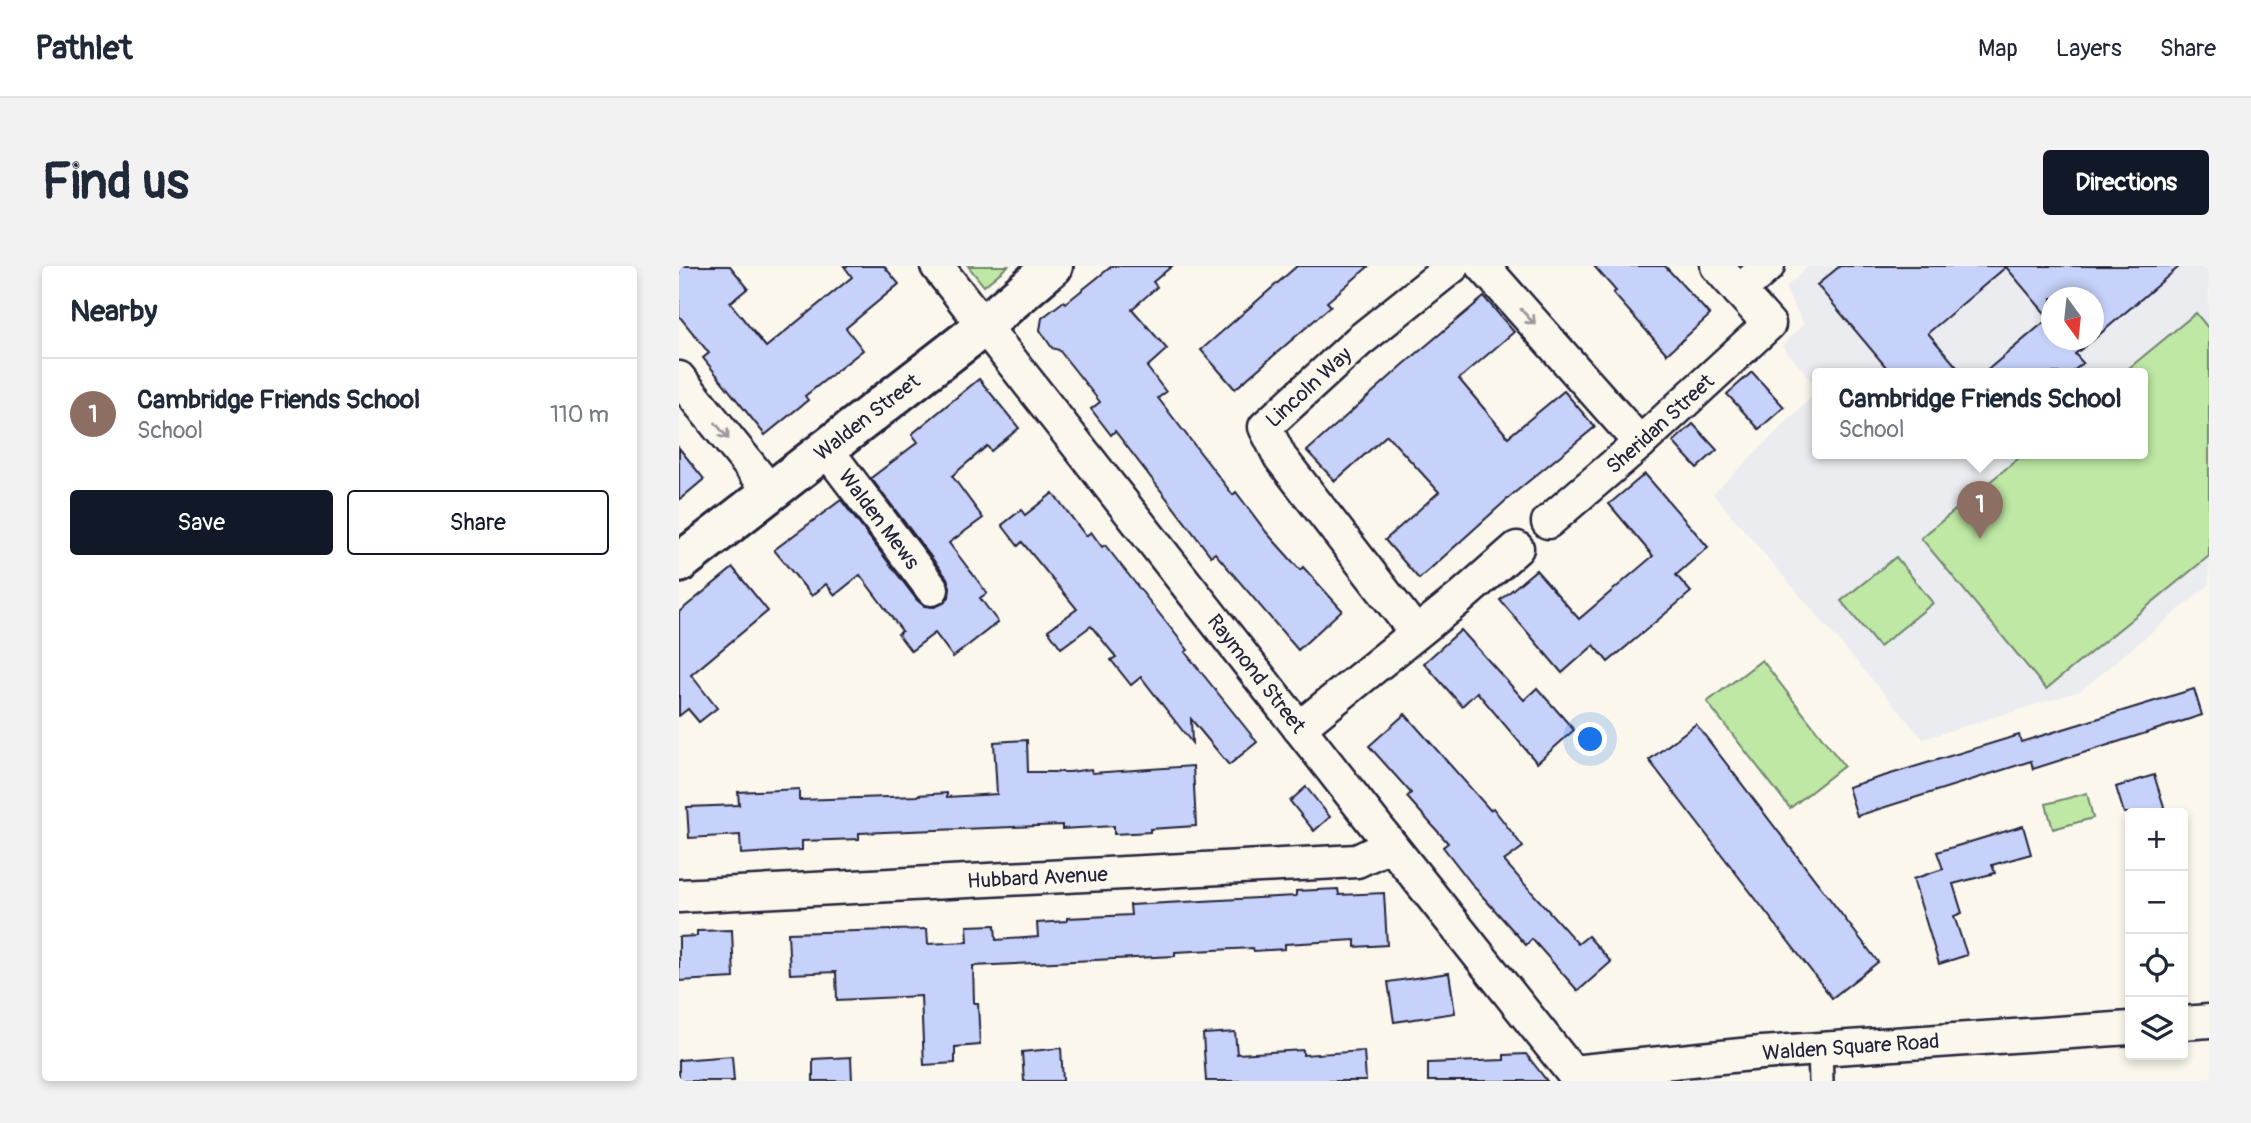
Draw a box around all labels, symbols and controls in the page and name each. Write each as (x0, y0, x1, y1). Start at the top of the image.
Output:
text: Pathlet (35, 28, 132, 69)
text: Map (1978, 34, 2018, 63)
text: Layers (2056, 34, 2122, 63)
text: Share (2160, 34, 2216, 63)
button: Directions (2043, 150, 2209, 215)
text: Find us (42, 152, 189, 213)
north arrow (2041, 287, 2104, 350)
text: Nearby (70, 293, 157, 330)
one-way arrow (1520, 308, 1536, 326)
street label: Lincoln Way (1260, 341, 1357, 433)
street label: Walden Street (809, 367, 926, 467)
street label: Sheridan Street (1600, 368, 1720, 480)
popup (1812, 368, 2148, 459)
text: Cambridge Friends School (1838, 383, 2122, 415)
text: Cambridge Friends School (137, 384, 420, 416)
text: 1 (89, 400, 98, 429)
text: 110 m (550, 400, 609, 429)
text: School (1838, 415, 1904, 444)
text: School (137, 416, 203, 445)
one-way arrow (714, 422, 730, 440)
street label: Walden Mews (833, 464, 926, 575)
pin: 1 (1957, 481, 2003, 539)
button: Save (70, 490, 333, 555)
button: Share (347, 490, 609, 555)
street label: Raymond Street (1201, 608, 1312, 739)
your location (1573, 722, 1607, 756)
map controls (2125, 808, 2188, 1060)
button: + (2125, 808, 2188, 871)
street label: Hubbard Avenue (967, 860, 1109, 895)
button: − (2125, 871, 2188, 934)
button: locate (2125, 934, 2188, 997)
button: layers (2125, 997, 2188, 1060)
street label: Walden Square Road (1761, 1027, 1940, 1066)

